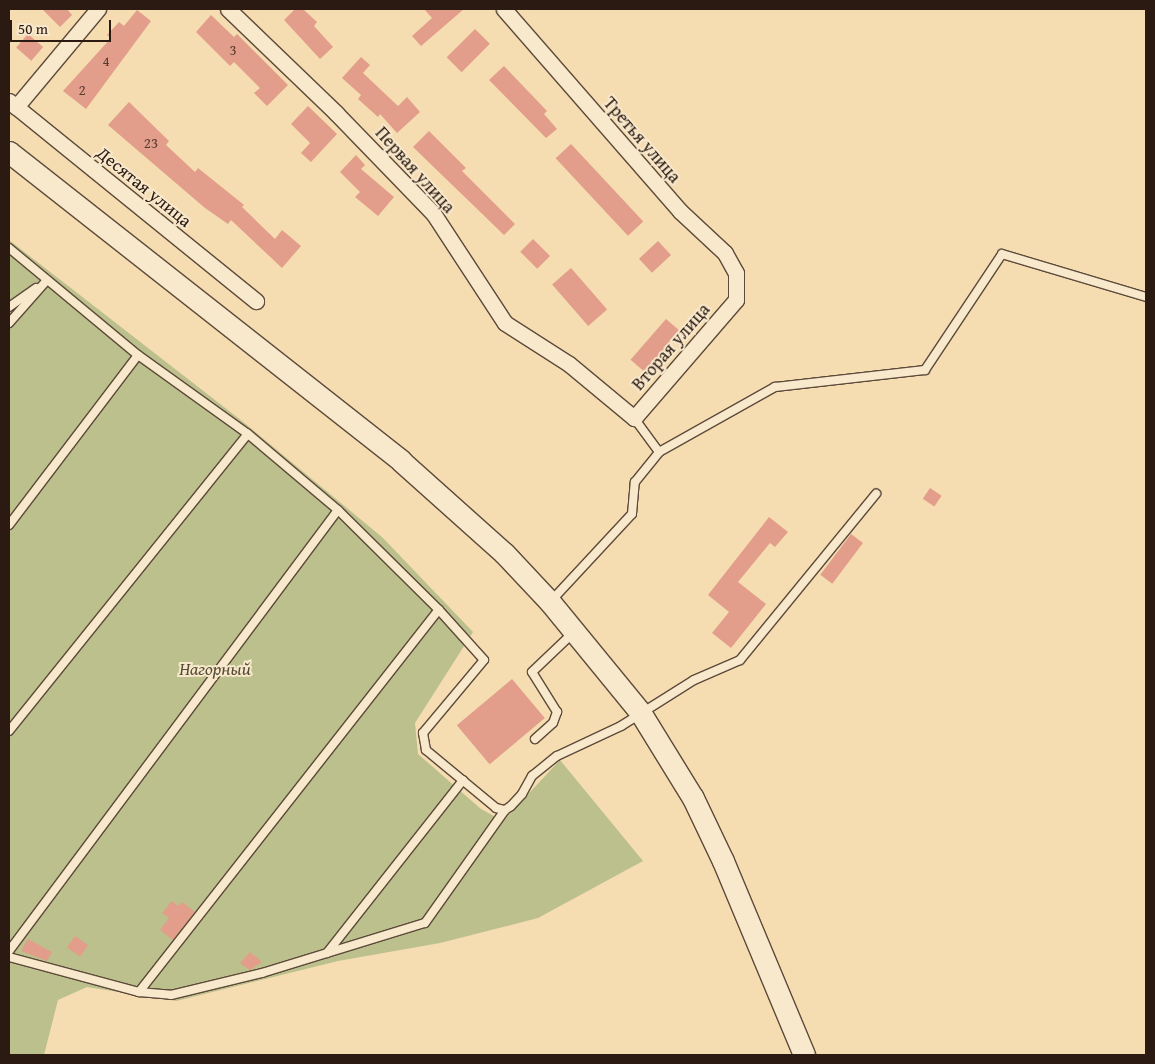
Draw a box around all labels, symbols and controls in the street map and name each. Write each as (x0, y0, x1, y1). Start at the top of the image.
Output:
scale bar (12, 10, 114, 42)
text: 50 m (18, 18, 48, 39)
house number: 3 (229, 41, 237, 59)
house number: 4 (102, 52, 110, 70)
house number: 2 (78, 81, 86, 99)
street label: Третья улица (599, 92, 685, 188)
street label: Первая улица (371, 122, 459, 218)
house number: 23 (144, 134, 158, 152)
street label: Десятая улица (92, 142, 196, 232)
street label: Вторая улица (627, 299, 715, 395)
park label: Нагорный (179, 658, 251, 680)

